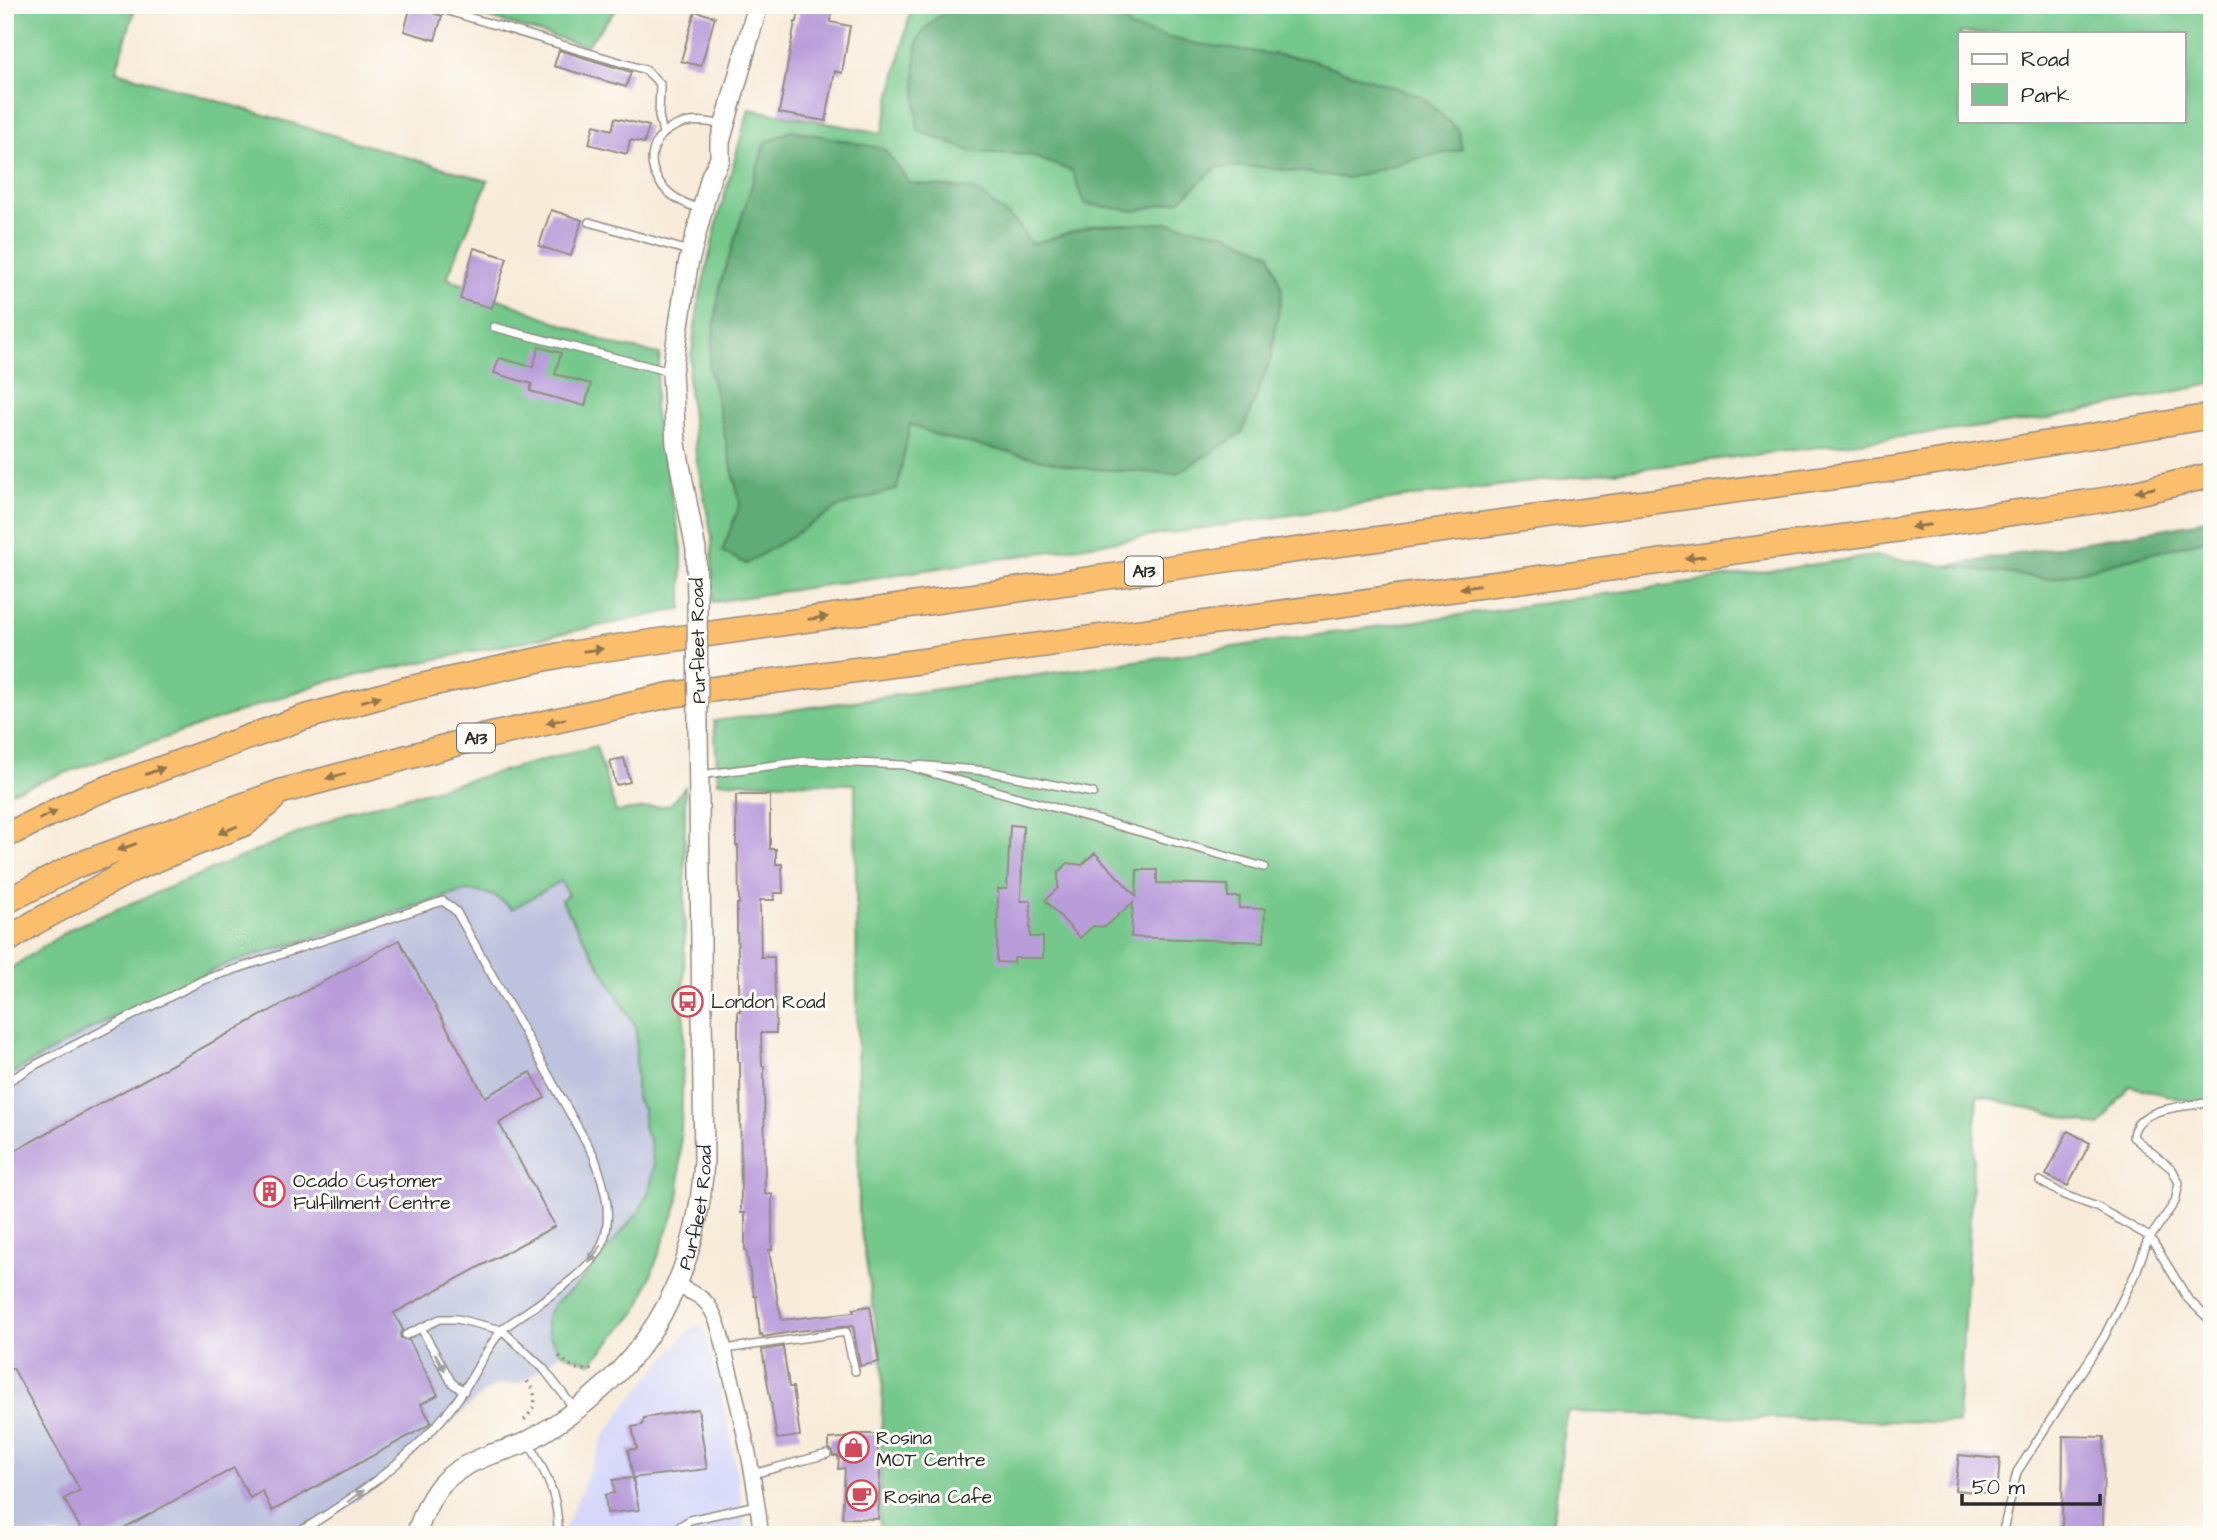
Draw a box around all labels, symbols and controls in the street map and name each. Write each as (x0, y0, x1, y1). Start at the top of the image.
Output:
legend (1958, 32, 2186, 122)
text: Road (2021, 45, 2069, 74)
text: Park (2021, 81, 2070, 110)
one-way arrow (2134, 485, 2156, 496)
one-way arrow (1910, 521, 1932, 532)
one-way arrow (1684, 551, 1706, 562)
road number: A13 (1125, 556, 1163, 586)
street label: Purfleet Road (684, 577, 713, 704)
one-way arrow (1459, 581, 1481, 592)
one-way arrow (807, 612, 829, 623)
one-way arrow (582, 644, 604, 655)
one-way arrow (360, 693, 382, 704)
one-way arrow (545, 715, 567, 726)
road number: A13 (457, 724, 495, 752)
one-way arrow (145, 765, 166, 776)
one-way arrow (325, 772, 346, 782)
one-way arrow (38, 809, 58, 821)
one-way arrow (218, 825, 239, 836)
one-way arrow (116, 842, 137, 853)
bus stop icon: London Road (671, 984, 705, 1018)
place label: London Road (711, 989, 826, 1016)
street label: Purfleet Road (672, 1145, 719, 1274)
place label: Ocado Customer Fulfillment Centre (293, 1168, 450, 1217)
building icon: Ocado Customer Fulfillment Centre (253, 1174, 287, 1208)
one-way arrow (588, 1245, 602, 1263)
one-way arrow (434, 1352, 446, 1372)
place label: Rosina MOT Centre (876, 1425, 986, 1474)
shop icon: Rosina MOT Centre (836, 1431, 870, 1465)
scale bar (1962, 1463, 2100, 1507)
text: 50 m (1972, 1473, 2026, 1502)
cafe icon: Rosina Cafe (844, 1479, 878, 1513)
place label: Rosina Cafe (884, 1484, 992, 1511)
one-way arrow (346, 1489, 365, 1503)

